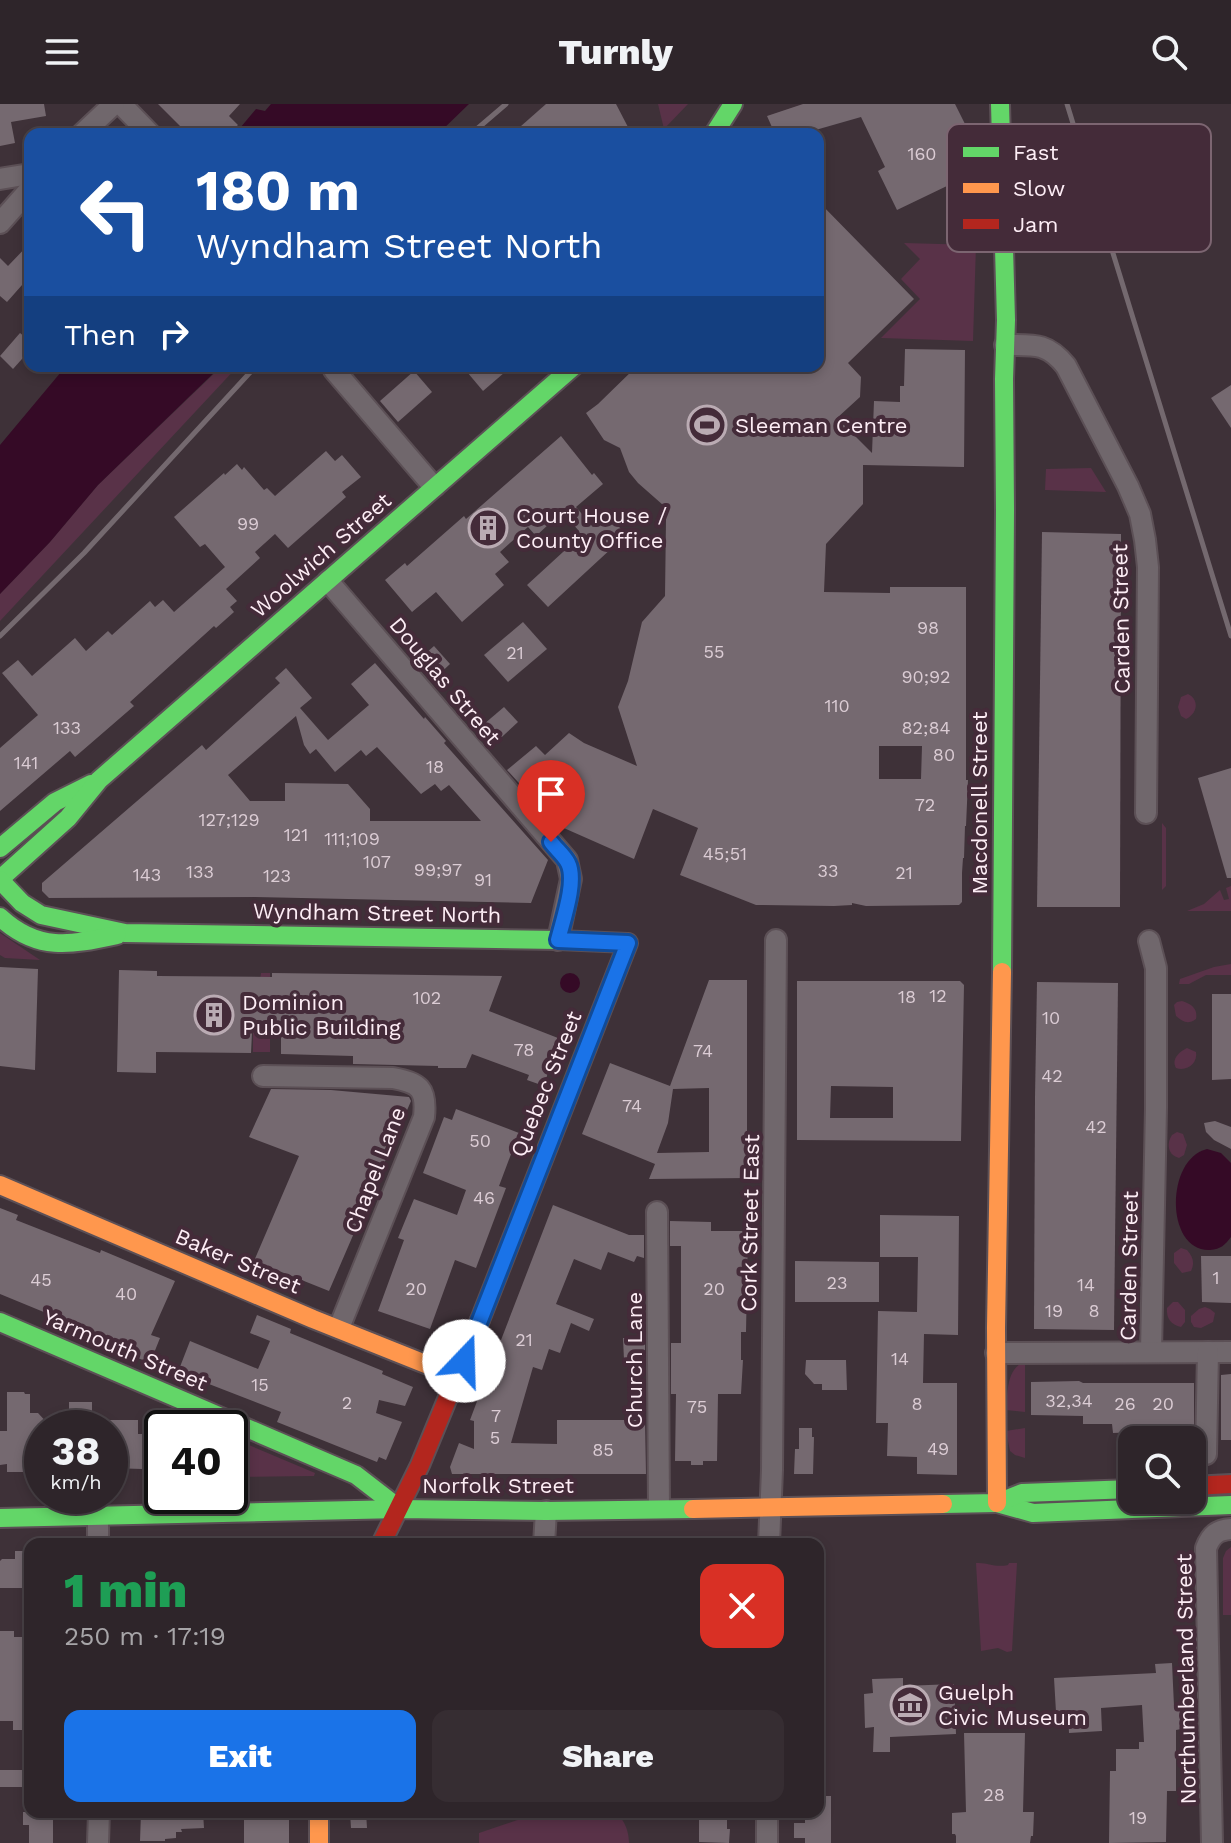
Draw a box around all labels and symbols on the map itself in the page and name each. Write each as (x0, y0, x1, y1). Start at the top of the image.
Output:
legend (947, 124, 1211, 252)
text: Fast (1013, 140, 1059, 165)
house number: 160 (907, 143, 937, 164)
text: Slow (1013, 176, 1065, 201)
text: Jam (1013, 212, 1058, 237)
sports icon: Sleeman Centre (686, 404, 728, 446)
place label: Sleeman Centre (735, 413, 908, 438)
street label: Woolwich Street (246, 487, 396, 623)
place label: Court House / County Office (516, 503, 667, 553)
building icon: Court House / County Office (467, 507, 509, 549)
house number: 99 (237, 513, 259, 534)
street label: Carden Street (1107, 544, 1135, 694)
street label: Douglas Street (384, 612, 506, 750)
house number: 98 (917, 617, 939, 638)
house number: 55 (704, 641, 724, 662)
house number: 21 (506, 642, 524, 663)
house number: 90;92 (901, 666, 951, 687)
house number: 110 (824, 695, 850, 716)
street label: Macdonell Street (967, 711, 992, 895)
house number: 133 (53, 717, 81, 738)
house number: 82;84 (902, 717, 951, 738)
house number: 80 (933, 744, 955, 765)
house number: 141 (14, 752, 38, 773)
house number: 18 (426, 756, 444, 777)
pin (517, 760, 585, 842)
house number: 72 (915, 794, 935, 815)
house number: 127;129 (198, 809, 260, 830)
house number: 121 (284, 824, 308, 845)
house number: 111;109 (324, 828, 380, 849)
house number: 45;51 (703, 843, 747, 864)
house number: 107 (363, 851, 391, 872)
house number: 99;97 (414, 859, 462, 880)
house number: 33 (818, 860, 839, 881)
house number: 133 (186, 861, 214, 882)
house number: 21 (895, 862, 913, 883)
house number: 143 (133, 864, 161, 885)
house number: 123 (263, 865, 291, 886)
house number: 91 (474, 869, 492, 890)
street label: Wyndham Street North (253, 898, 501, 928)
house number: 12 (929, 985, 947, 1006)
house number: 18 (898, 986, 916, 1007)
house number: 102 (413, 987, 441, 1008)
place label: Dominion Public Building (242, 990, 401, 1040)
building icon: Dominion Public Building (193, 994, 235, 1036)
street label: Quebec Street (505, 1007, 587, 1161)
house number: 10 (1042, 1007, 1060, 1028)
house number: 78 (514, 1039, 534, 1060)
house number: 74 (693, 1040, 713, 1061)
house number: 42 (1041, 1065, 1063, 1086)
house number: 74 (622, 1095, 642, 1116)
street label: Chapel Lane (339, 1103, 411, 1237)
house number: 42 (1085, 1116, 1107, 1137)
house number: 50 (469, 1130, 491, 1151)
street label: Cork Street East (736, 1134, 764, 1312)
house number: 46 (473, 1187, 495, 1208)
street label: Carden Street (1115, 1191, 1143, 1341)
street label: Baker Street (172, 1223, 304, 1299)
house number: 1 (1212, 1267, 1220, 1288)
house number: 45 (30, 1269, 52, 1290)
house number: 23 (827, 1272, 848, 1293)
house number: 14 (1077, 1274, 1095, 1295)
house number: 20 (405, 1278, 427, 1299)
house number: 20 (703, 1278, 725, 1299)
house number: 40 (115, 1283, 137, 1304)
street label: Church Lane (622, 1292, 647, 1428)
house number: 19 (1045, 1300, 1063, 1321)
house number: 8 (1088, 1300, 1100, 1321)
street label: Yarmouth Street (39, 1304, 211, 1396)
position arrow (422, 1319, 506, 1403)
house number: 21 (515, 1329, 533, 1350)
house number: 14 (891, 1348, 909, 1369)
house number: 15 (251, 1374, 269, 1395)
house number: 32,34 (1045, 1390, 1093, 1411)
house number: 2 (342, 1392, 352, 1413)
house number: 8 (911, 1393, 923, 1414)
house number: 26 (1114, 1393, 1136, 1414)
house number: 20 (1152, 1393, 1174, 1414)
house number: 75 (687, 1396, 707, 1417)
house number: 7 (491, 1405, 501, 1426)
speed limit sign: 40 (144, 1410, 248, 1514)
house number: 5 (490, 1427, 500, 1448)
house number: 49 (927, 1438, 949, 1459)
house number: 85 (592, 1439, 614, 1460)
street label: Norfolk Street (422, 1473, 574, 1498)
street label: Northumberland Street (1171, 1553, 1201, 1805)
place label: Guelph Civic Museum (938, 1680, 1087, 1730)
museum icon: Guelph Civic Museum (889, 1684, 931, 1726)
house number: 28 (983, 1784, 1005, 1805)
house number: 19 (1129, 1807, 1147, 1828)

